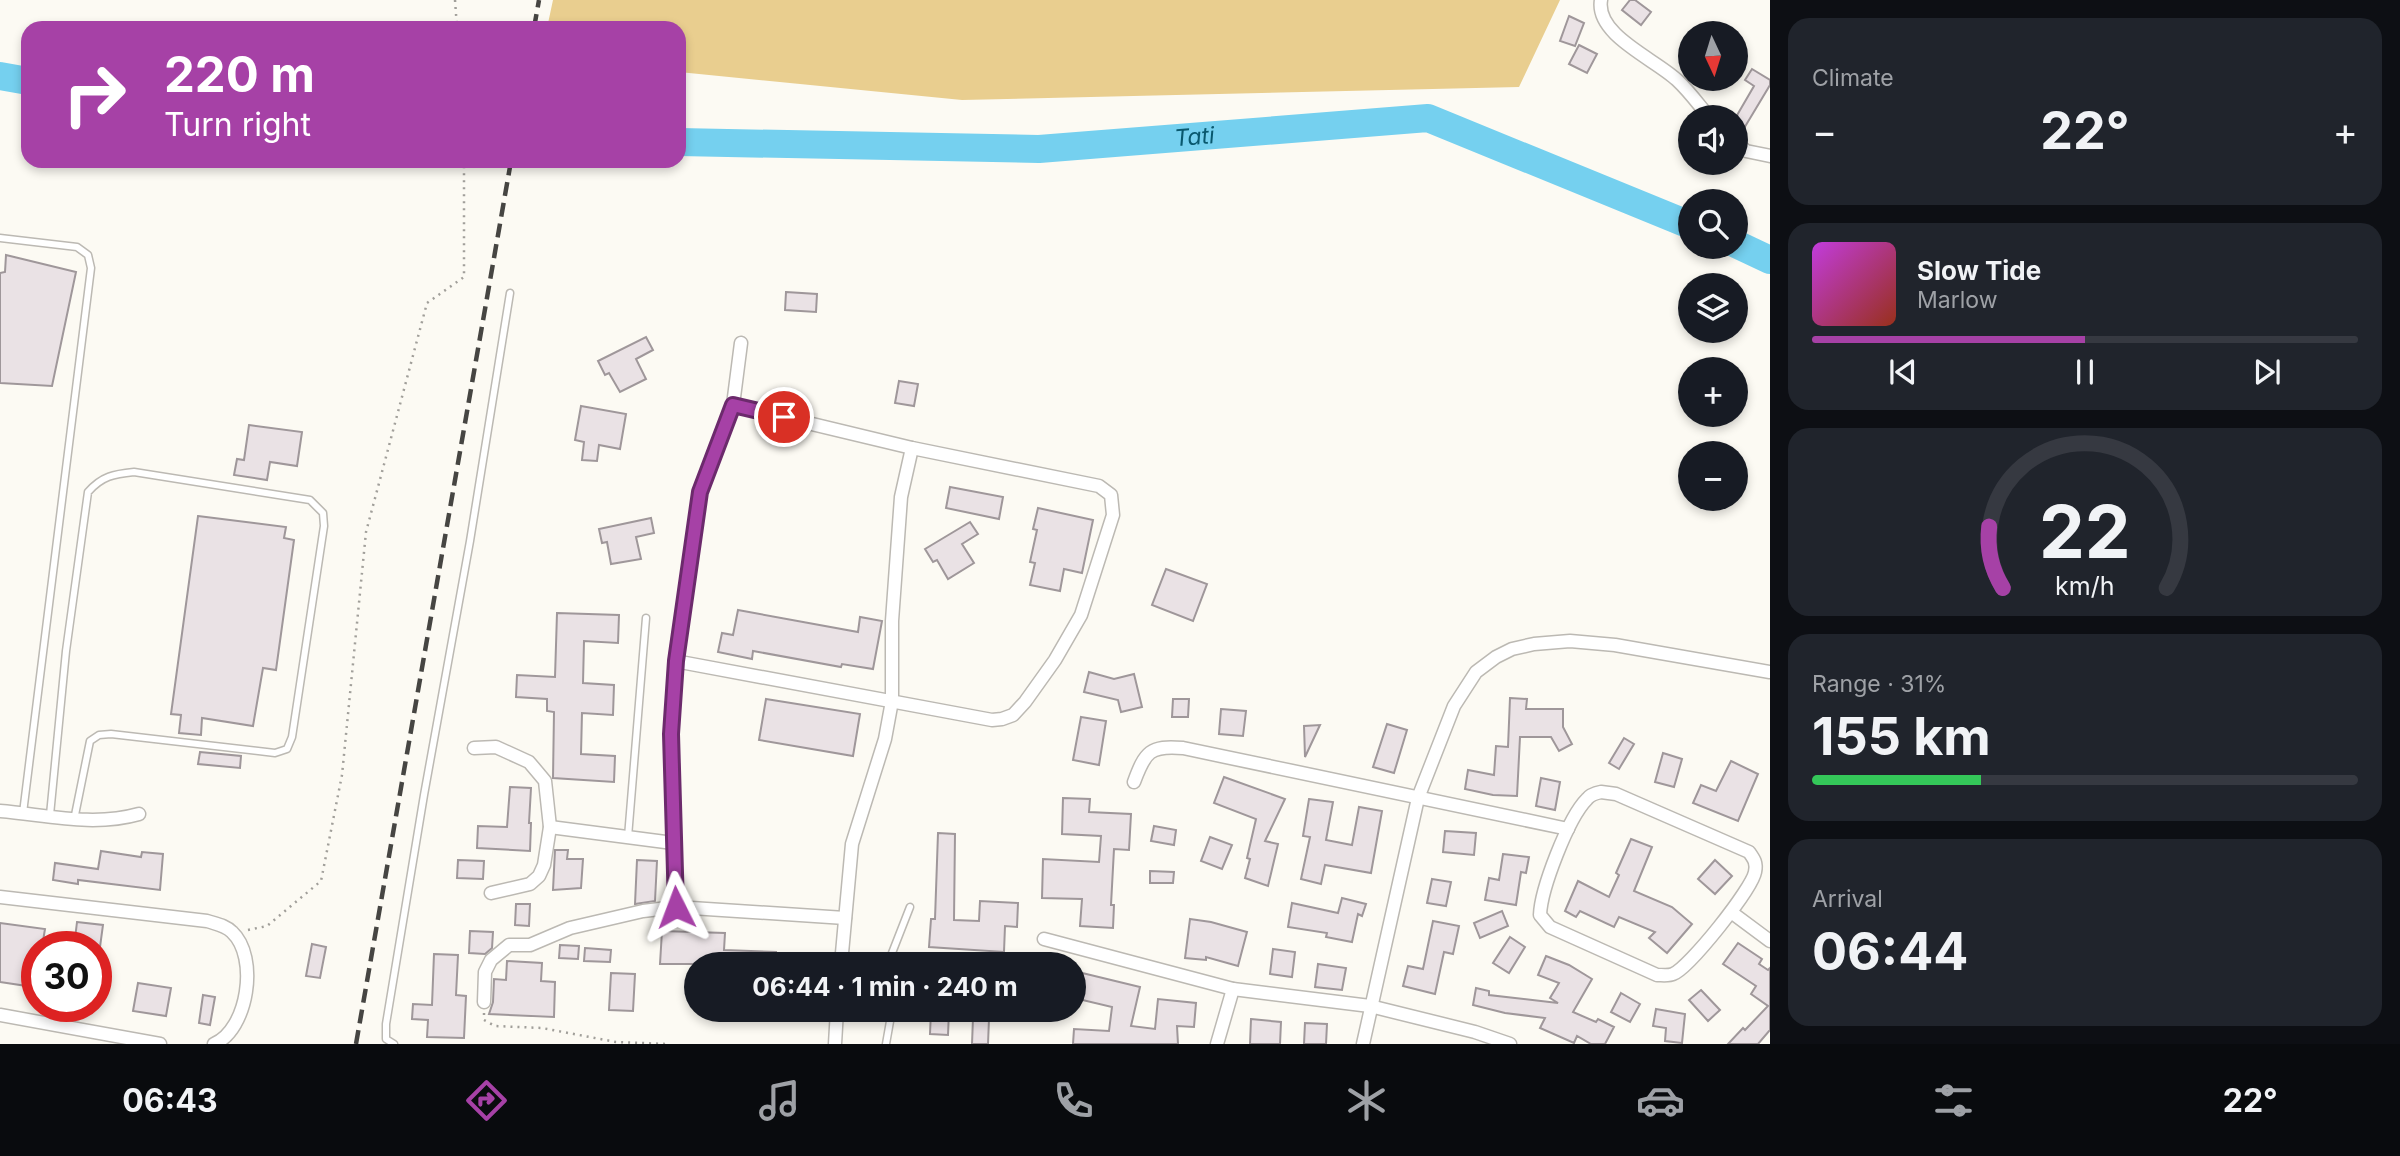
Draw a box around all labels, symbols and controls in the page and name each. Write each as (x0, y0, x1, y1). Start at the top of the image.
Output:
north arrow (1678, 21, 1748, 91)
map controls (1678, 21, 1748, 511)
text: 220 m (164, 45, 315, 104)
icon: right (49, 49, 140, 140)
text: Climate (1812, 64, 1894, 92)
text: 22° (2040, 99, 2130, 162)
text: Turn right (164, 105, 311, 144)
button: sound (1678, 105, 1748, 175)
text: − (1812, 108, 1837, 154)
text: + (2333, 108, 2358, 154)
water label: Tati (1173, 121, 1216, 152)
button: search (1678, 189, 1748, 259)
text: Slow Tide (1917, 255, 2041, 286)
button: layers (1678, 273, 1748, 343)
text: Marlow (1917, 286, 1997, 314)
icon: previous (1884, 353, 1922, 391)
icon: pause (2066, 353, 2104, 391)
icon: next (2248, 353, 2286, 391)
button: + (1678, 357, 1748, 427)
pin (754, 387, 814, 447)
icon: arrive (765, 398, 803, 436)
button: − (1678, 441, 1748, 511)
text: 22 (2039, 487, 2131, 576)
text: km/h (2055, 571, 2115, 601)
text: Range · 31% (1812, 670, 1946, 698)
text: 155 km (1812, 705, 1991, 768)
position arrow (639, 870, 713, 944)
text: Arrival (1812, 885, 1883, 913)
text: 06:44 (1812, 920, 1969, 983)
speed limit sign: 30 (21, 931, 112, 1022)
text: 06:44 · 1 min · 240 m (752, 971, 1018, 1002)
icon: directions (462, 1076, 511, 1125)
icon: music (755, 1076, 804, 1125)
icon: phone (1049, 1076, 1098, 1125)
icon: climate (1342, 1076, 1391, 1125)
icon: car (1636, 1076, 1685, 1125)
icon: filters (1929, 1076, 1978, 1125)
text: 06:43 (122, 1081, 218, 1120)
text: 22° (2223, 1081, 2278, 1120)

